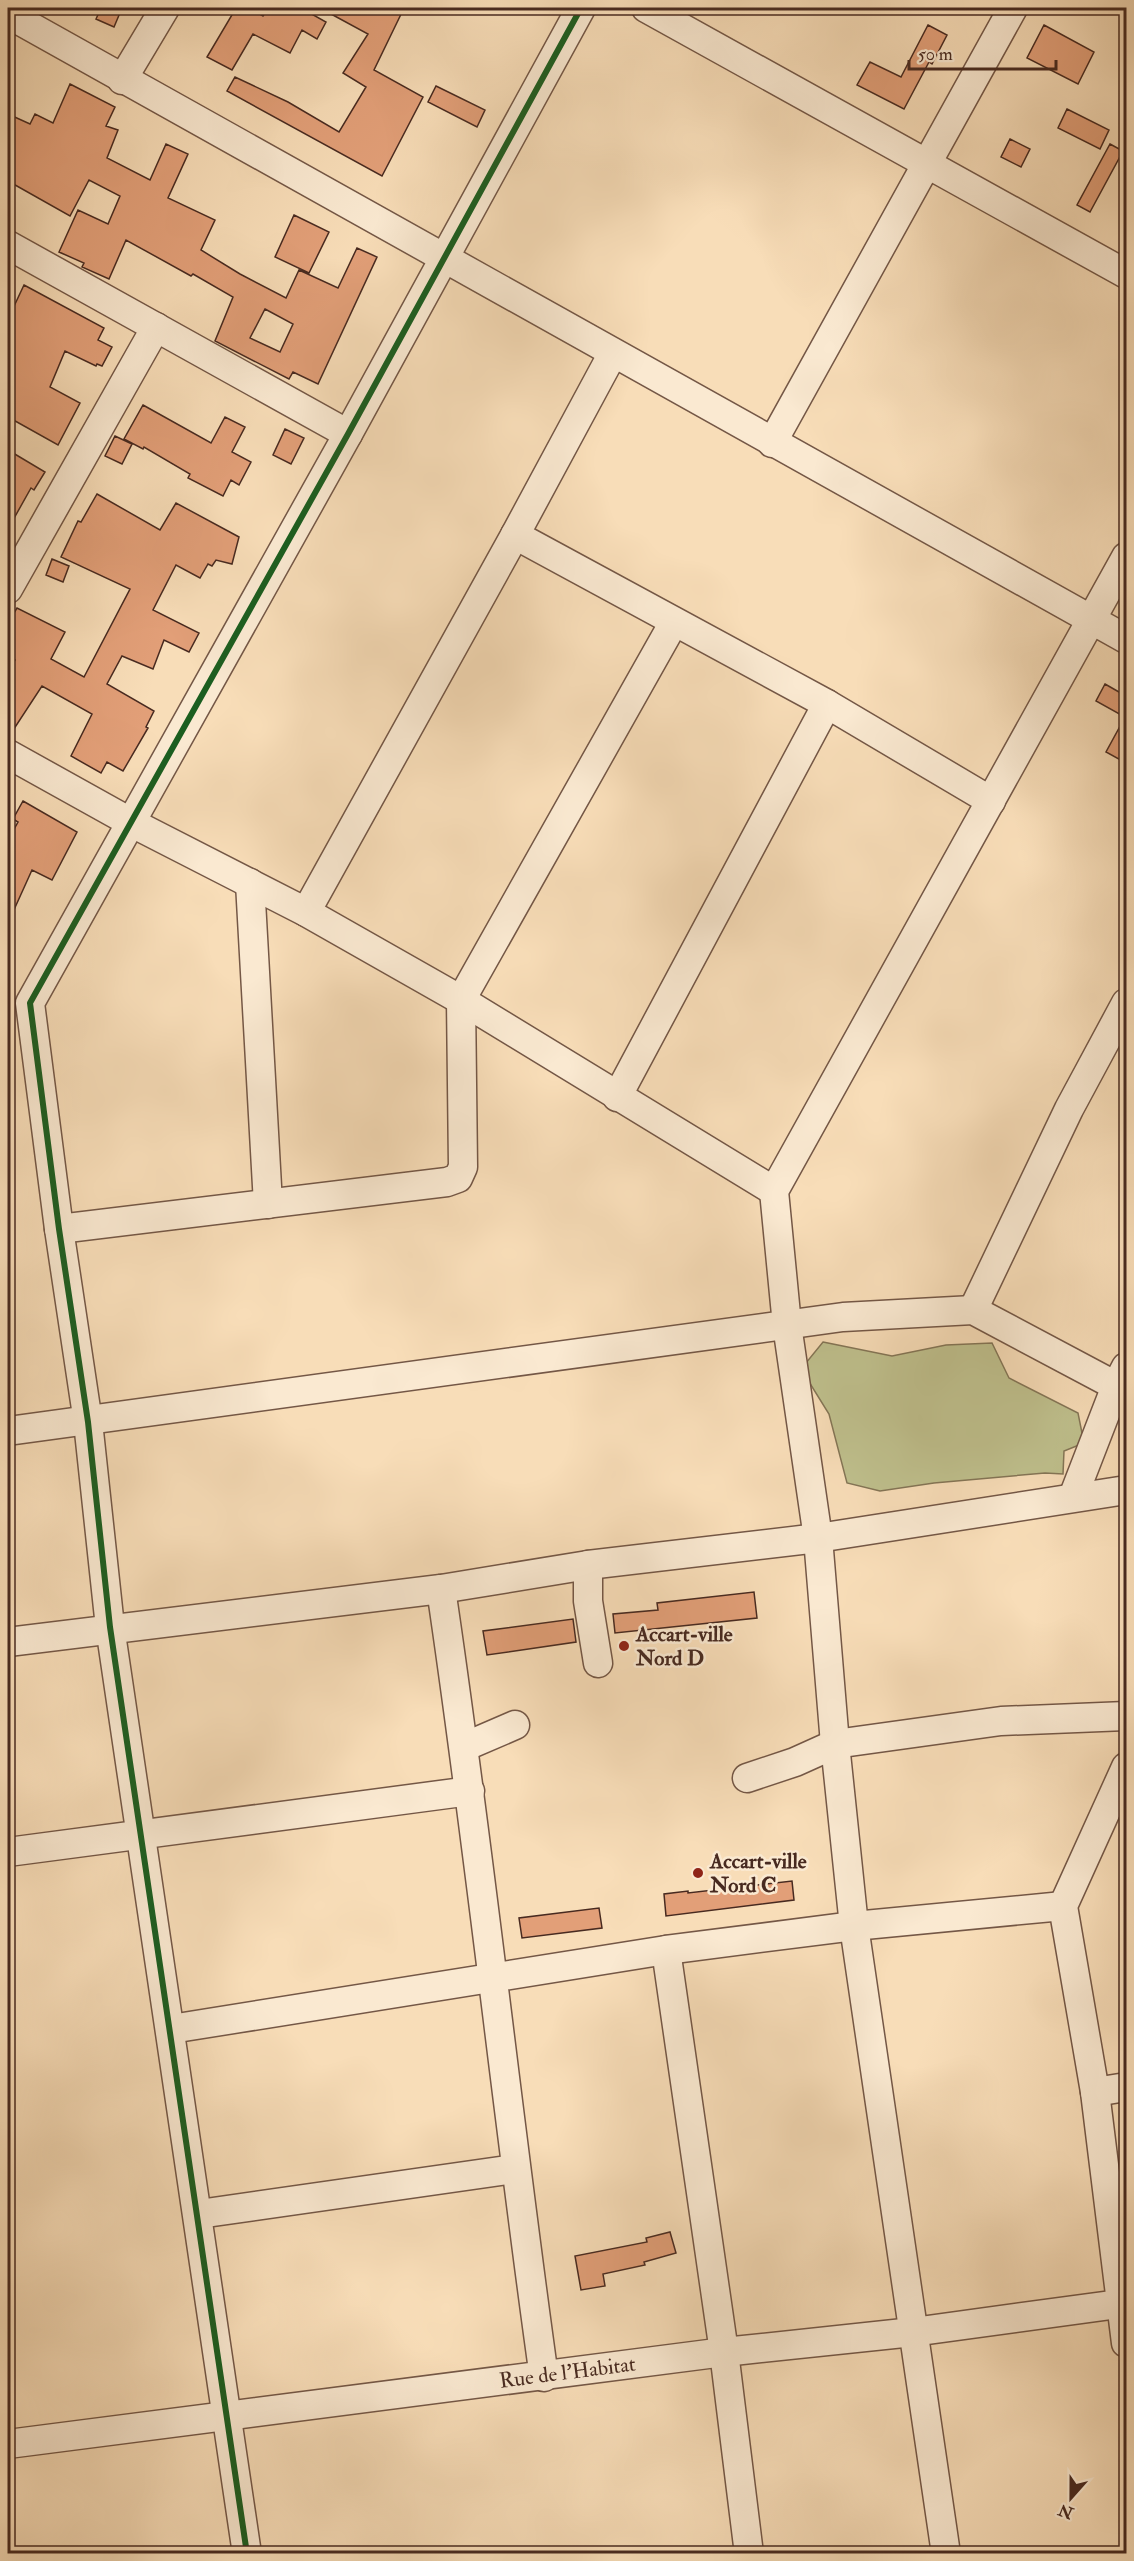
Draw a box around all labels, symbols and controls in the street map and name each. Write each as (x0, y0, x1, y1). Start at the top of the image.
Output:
scale bar (909, 33, 1056, 71)
text: 50 m (918, 43, 953, 66)
place label: Accart-ville Nord D (635, 1621, 733, 1672)
marker: Accart-ville Nord D (617, 1639, 631, 1653)
place label: Accart-ville Nord C (709, 1848, 807, 1899)
marker: Accart-ville Nord C (691, 1866, 705, 1880)
street label: Rue de l'Habitat (498, 2350, 637, 2395)
north arrow (1041, 2468, 1101, 2528)
text: N (1055, 2499, 1077, 2523)

